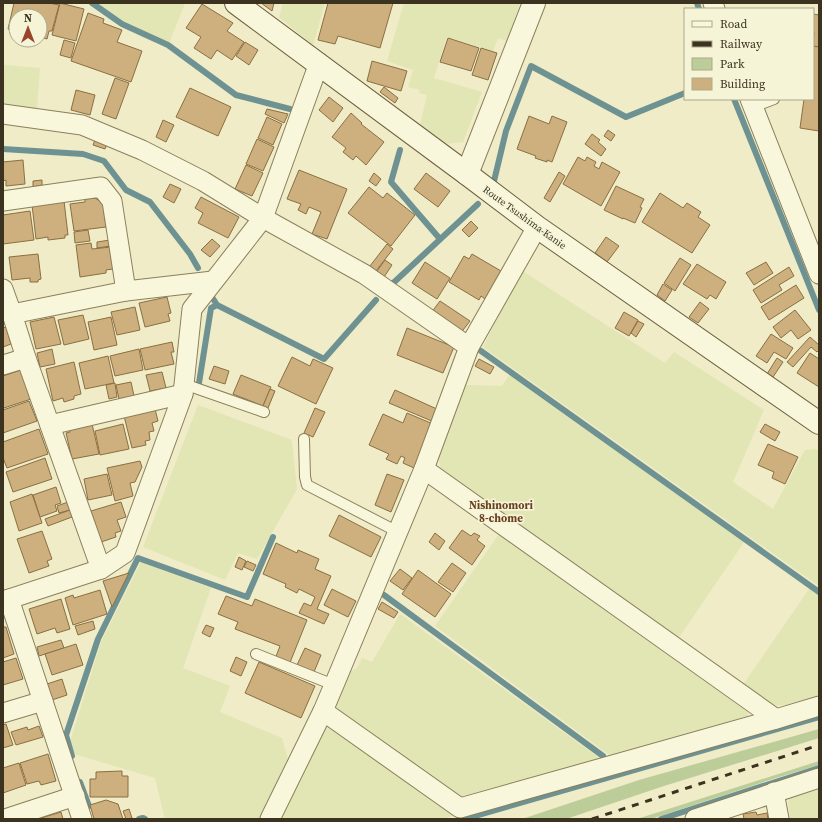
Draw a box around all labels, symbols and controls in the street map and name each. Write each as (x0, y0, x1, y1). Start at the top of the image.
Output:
north arrow (8, 8, 48, 48)
legend (684, 8, 814, 100)
text: N (24, 11, 32, 26)
text: Road (720, 16, 747, 32)
text: Railway (720, 36, 763, 52)
text: Park (720, 56, 745, 72)
text: Building (720, 76, 765, 92)
street label: Route Tsushima-Kanie (480, 183, 569, 252)
district label: Nishinomori 8-chome (469, 498, 534, 526)

